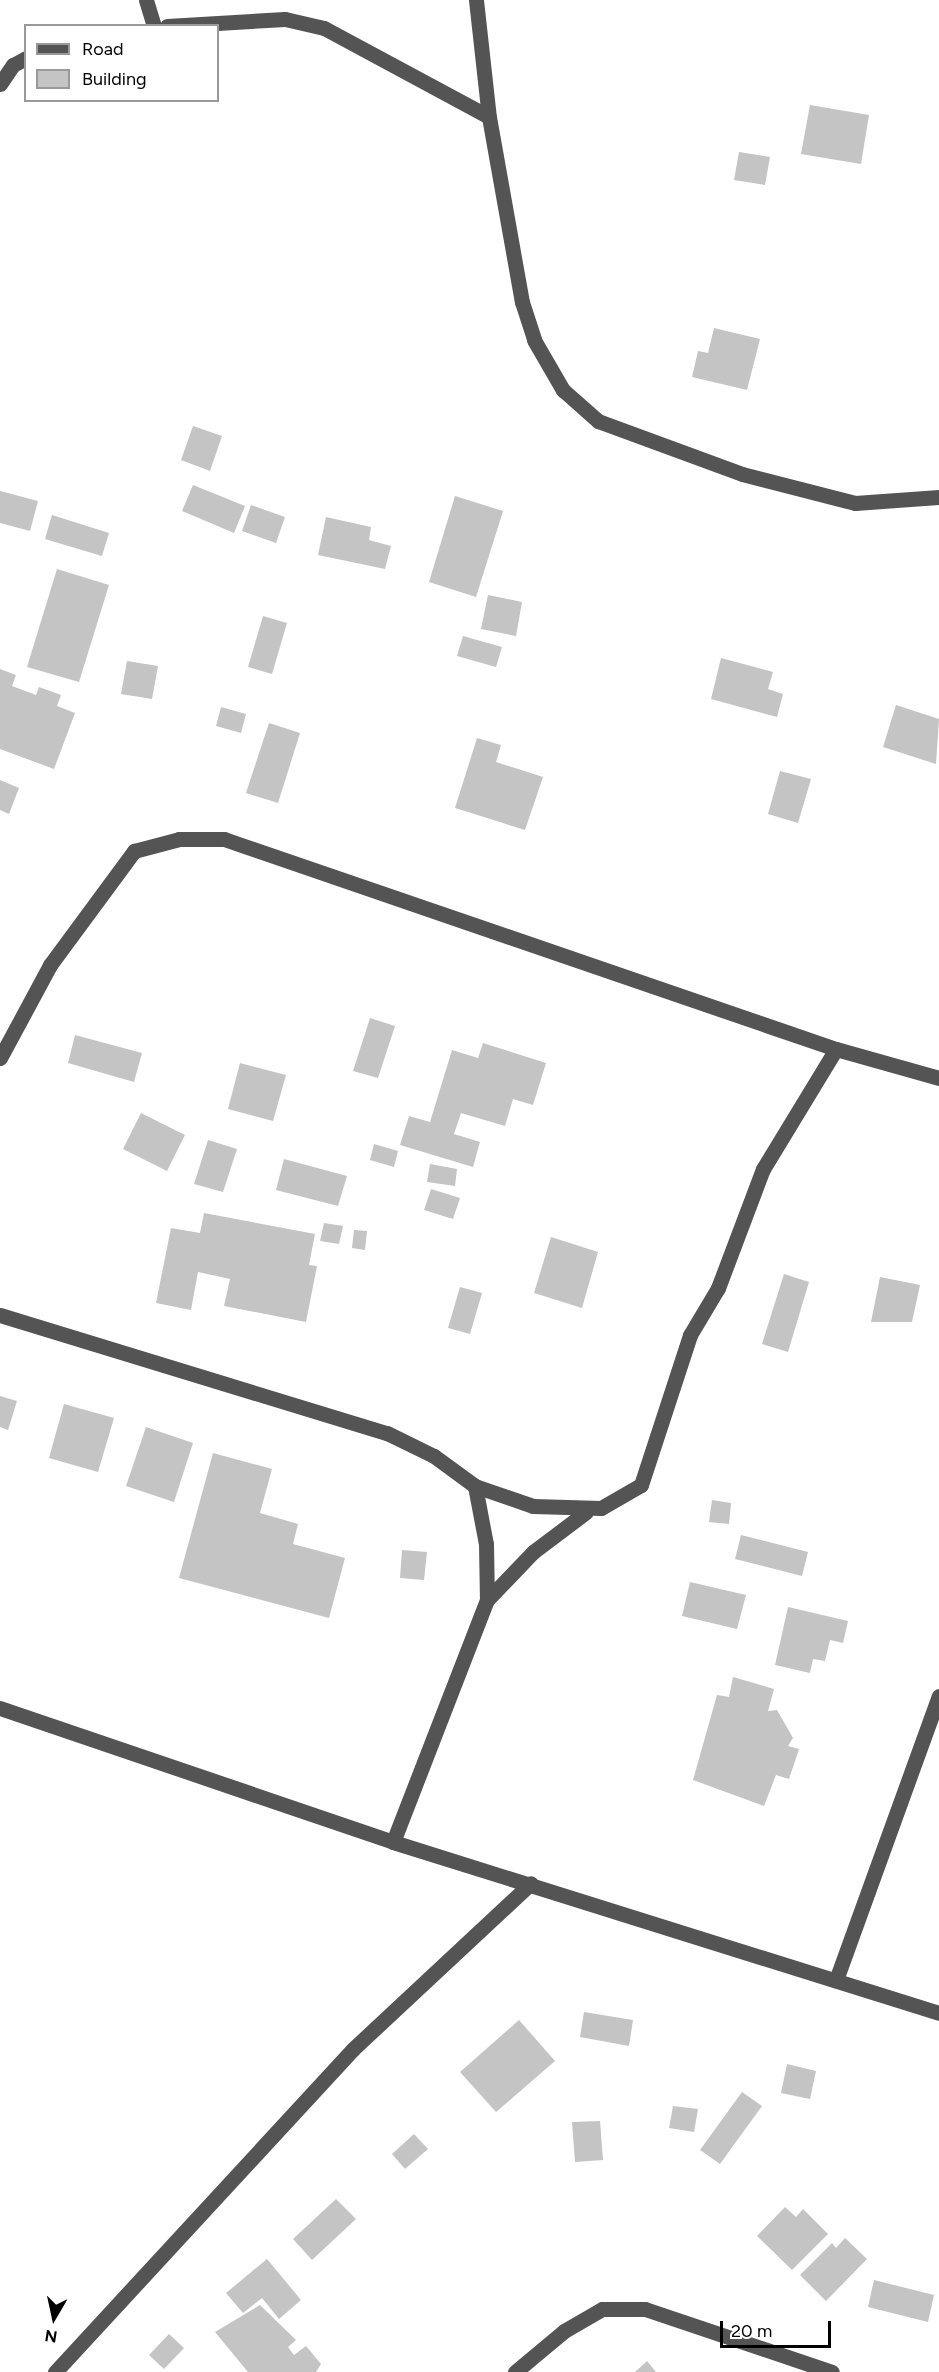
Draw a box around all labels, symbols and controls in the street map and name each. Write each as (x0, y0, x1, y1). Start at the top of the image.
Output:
legend (24, 24, 219, 102)
text: Road (82, 38, 123, 60)
text: Building (82, 68, 147, 90)
north arrow (24, 2288, 84, 2348)
scale bar (723, 2309, 834, 2347)
text: 20 m (731, 2320, 772, 2342)
text: N (44, 2326, 59, 2347)

